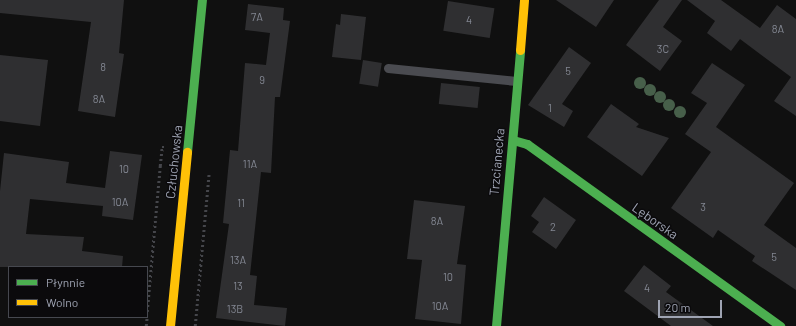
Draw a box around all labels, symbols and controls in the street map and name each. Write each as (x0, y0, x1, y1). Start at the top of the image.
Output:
house number: 7A (251, 10, 263, 24)
house number: 4 (466, 13, 472, 27)
house number: 8A (772, 22, 784, 36)
house number: 3C (657, 42, 669, 56)
house number: 8 (100, 60, 106, 74)
house number: 5 (565, 64, 571, 78)
house number: 9 (259, 73, 265, 87)
house number: 8A (93, 92, 105, 106)
house number: 1 (548, 101, 552, 115)
street label: Człuchowska (162, 124, 186, 200)
street label: Trzcianecka (486, 128, 508, 196)
house number: 11A (243, 157, 257, 171)
house number: 10 (119, 162, 129, 176)
house number: 10A (112, 195, 128, 209)
house number: 11 (237, 196, 245, 210)
street label: Lęborska (629, 200, 681, 242)
house number: 3 (700, 200, 706, 214)
house number: 8A (431, 214, 443, 228)
house number: 2 (550, 220, 556, 234)
house number: 5 (771, 250, 777, 264)
house number: 13A (230, 253, 246, 267)
legend (8, 266, 148, 318)
house number: 10 (443, 270, 453, 284)
text: Płynnie (46, 275, 85, 289)
house number: 13 (233, 279, 243, 293)
house number: 4 (644, 281, 650, 295)
scale bar (660, 292, 724, 318)
text: Wolno (46, 295, 78, 309)
house number: 10A (432, 299, 448, 313)
text: 20 m (665, 300, 691, 314)
house number: 13B (227, 302, 243, 316)

